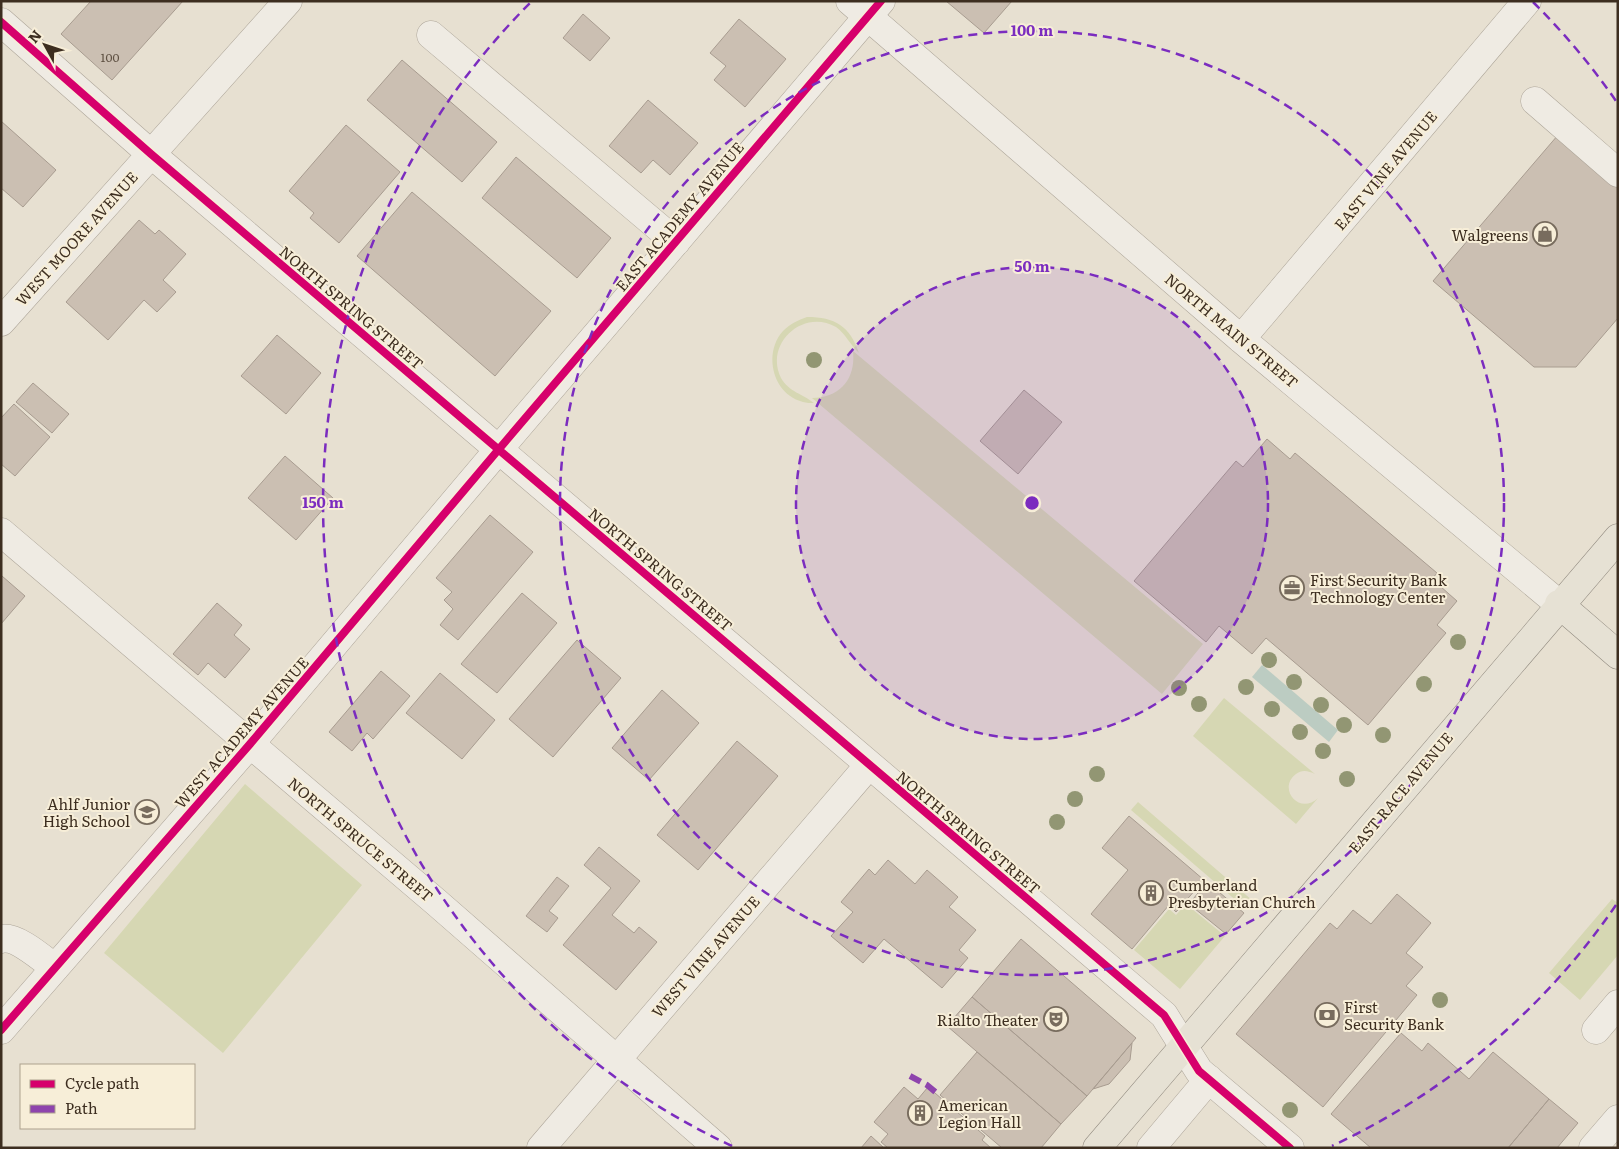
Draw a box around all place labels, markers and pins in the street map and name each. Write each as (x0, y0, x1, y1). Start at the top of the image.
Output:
shop icon: Walgreens (1532, 221, 1558, 247)
place label: Walgreens (1451, 223, 1528, 246)
centre of rings (1023, 494, 1041, 512)
place label: First Security Bank Technology Center (1310, 568, 1448, 608)
office icon: First Security Bank Technology Center (1279, 575, 1305, 601)
place label: Ahlf Junior High School (43, 792, 130, 832)
school or university icon: Ahlf Junior High School (134, 799, 160, 825)
place label: Cumberland Presbyterian Church (1168, 873, 1316, 913)
building icon: Cumberland Presbyterian Church (1138, 880, 1164, 906)
place label: First Security Bank (1344, 995, 1445, 1035)
bank icon: First Security Bank (1314, 1002, 1340, 1028)
theatre icon: Rialto Theater (1043, 1006, 1069, 1032)
place label: Rialto Theater (937, 1008, 1038, 1031)
place label: American Legion Hall (938, 1093, 1021, 1133)
building icon: American Legion Hall (907, 1100, 933, 1126)

